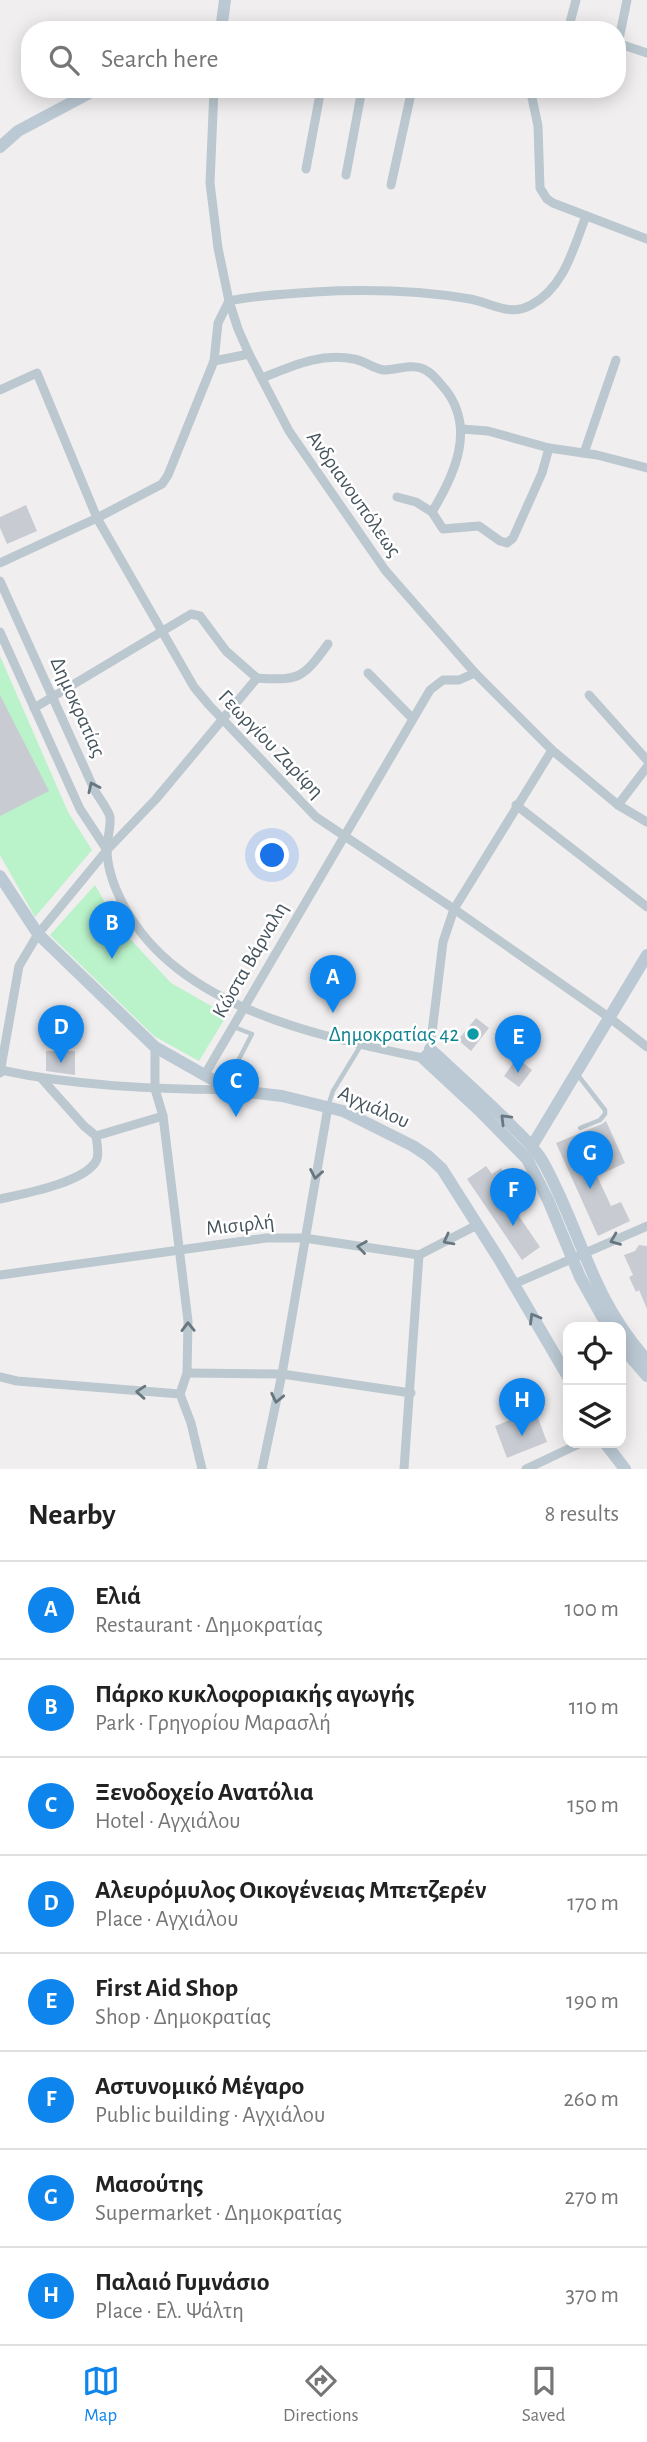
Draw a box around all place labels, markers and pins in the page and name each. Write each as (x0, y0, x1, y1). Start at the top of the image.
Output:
pin: B (89, 901, 135, 959)
pin: A (310, 955, 356, 1013)
pin: D (38, 1005, 84, 1063)
pin: E (495, 1015, 541, 1073)
place label: Δημοκρατίας 42 (329, 1024, 459, 1045)
marker: Δημοκρατίας 42 (465, 1026, 481, 1042)
pin: C (213, 1059, 259, 1117)
pin: G (567, 1131, 613, 1189)
pin: F (490, 1168, 536, 1226)
pin: H (499, 1378, 545, 1436)

